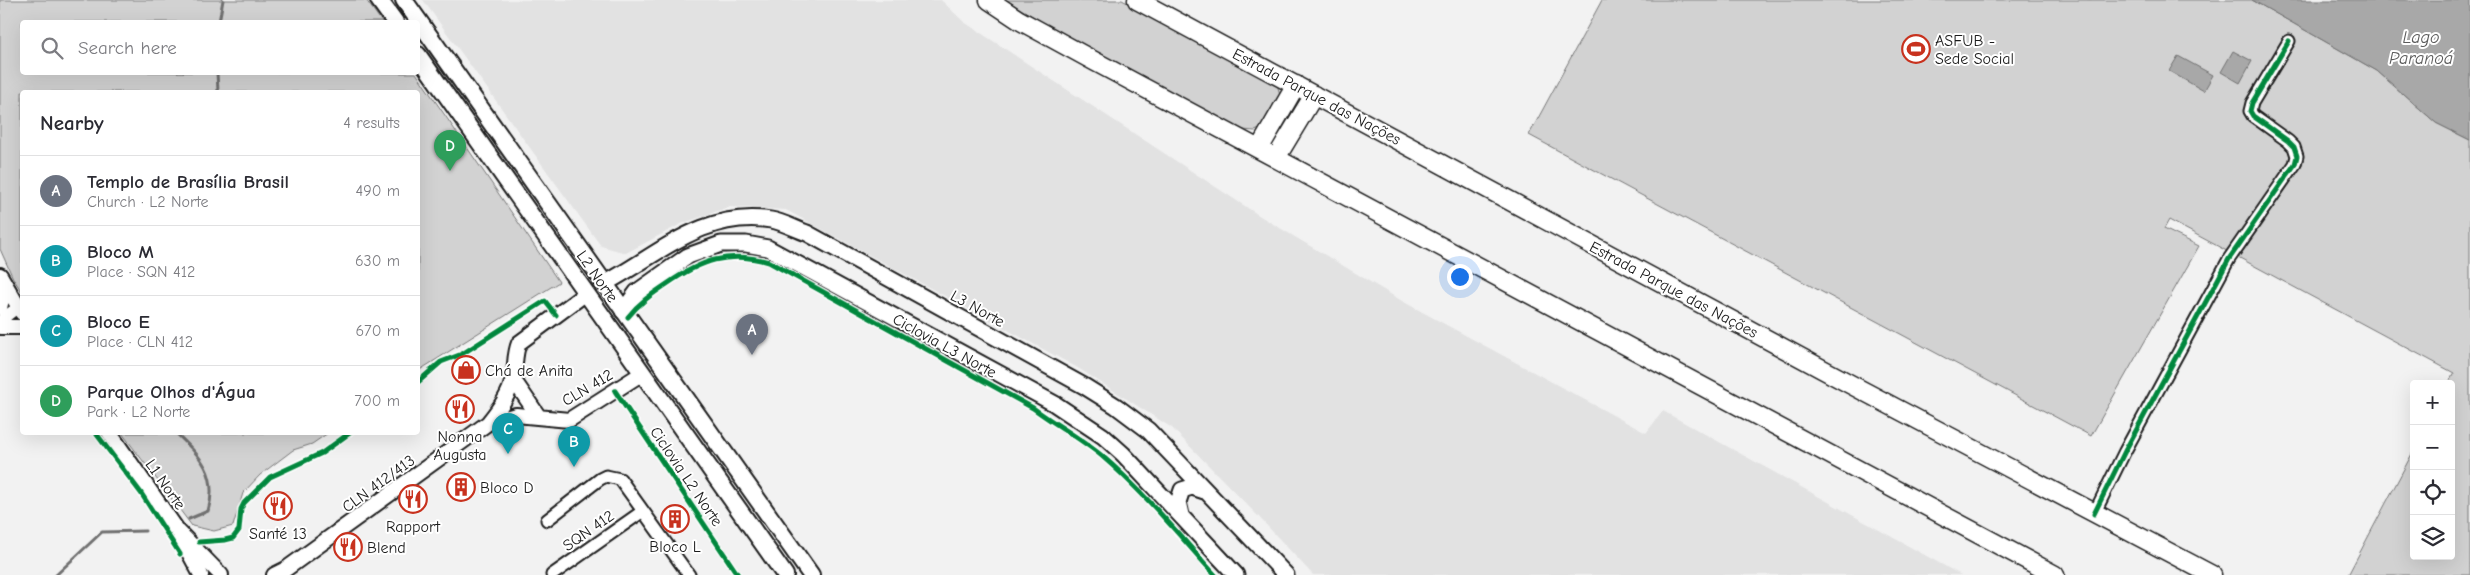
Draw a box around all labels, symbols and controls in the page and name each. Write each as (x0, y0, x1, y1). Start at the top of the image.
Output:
search box (20, 20, 420, 75)
water label: Lago Paranoá (2389, 27, 2453, 69)
place label: ASFUB - Sede Social (1935, 32, 2014, 68)
icon: search (38, 34, 66, 62)
sports icon: ASFUB - Sede Social (1901, 34, 1931, 64)
text: Search here (78, 37, 177, 59)
street label: Estrada Parque das Nações (1229, 45, 1404, 149)
text: Nearby (40, 111, 104, 135)
text: 4 results (343, 114, 400, 132)
pin: D (434, 130, 466, 171)
text: Templo de Brasília Brasil (87, 171, 289, 193)
text: A (52, 182, 60, 200)
text: 490 m (355, 182, 400, 200)
text: Church · L2 Norte (87, 193, 208, 211)
street label: Estrada Parque das Nações (1586, 238, 1761, 342)
text: Bloco M (87, 241, 154, 263)
street label: L2 Norte (573, 247, 622, 306)
text: B (51, 252, 61, 270)
text: 630 m (355, 252, 400, 270)
text: Place · SQN 412 (87, 263, 195, 281)
your location (1447, 264, 1473, 290)
street label: L3 Norte (947, 287, 1008, 331)
street label: Ciclovia L3 Norte (890, 310, 1000, 382)
text: Bloco E (87, 311, 150, 333)
pin: A (736, 314, 768, 355)
text: C (51, 322, 61, 340)
text: 670 m (355, 322, 400, 340)
text: Place · CLN 412 (87, 333, 193, 351)
shop icon: Chá de Anita (451, 355, 481, 385)
place label: Chá de Anita (485, 362, 573, 380)
street label: CLN 412 (559, 366, 616, 410)
map controls (2410, 380, 2455, 560)
button: + (2410, 380, 2455, 425)
text: Parque Olhos d'Água (87, 381, 256, 403)
text: D (51, 392, 61, 410)
text: 700 m (354, 392, 400, 410)
restaurant icon: Nonna Augusta (445, 394, 475, 424)
text: Park · L2 Norte (87, 403, 190, 421)
pin: C (492, 413, 524, 454)
street label: Ciclovia L2 Norte (646, 423, 726, 530)
button: − (2410, 425, 2455, 470)
pin: B (558, 426, 590, 467)
place label: Nonna Augusta (433, 428, 487, 464)
street label: CLN 412/413 (339, 451, 418, 516)
street label: L1 Norte (141, 456, 189, 513)
button: locate (2410, 470, 2455, 515)
building icon: Bloco D (446, 472, 476, 502)
place label: Bloco D (480, 479, 533, 497)
restaurant icon: Rapport (398, 484, 428, 514)
restaurant icon: Santé 13 (263, 491, 293, 521)
building icon: Bloco L (660, 504, 690, 534)
street label: SQN 412 (559, 507, 618, 555)
button: layers (2410, 515, 2455, 560)
place label: Rapport (386, 518, 440, 536)
place label: Santé 13 (249, 525, 307, 543)
restaurant icon: Blend (333, 532, 363, 562)
place label: Bloco L (649, 538, 701, 556)
place label: Blend (367, 539, 406, 557)

